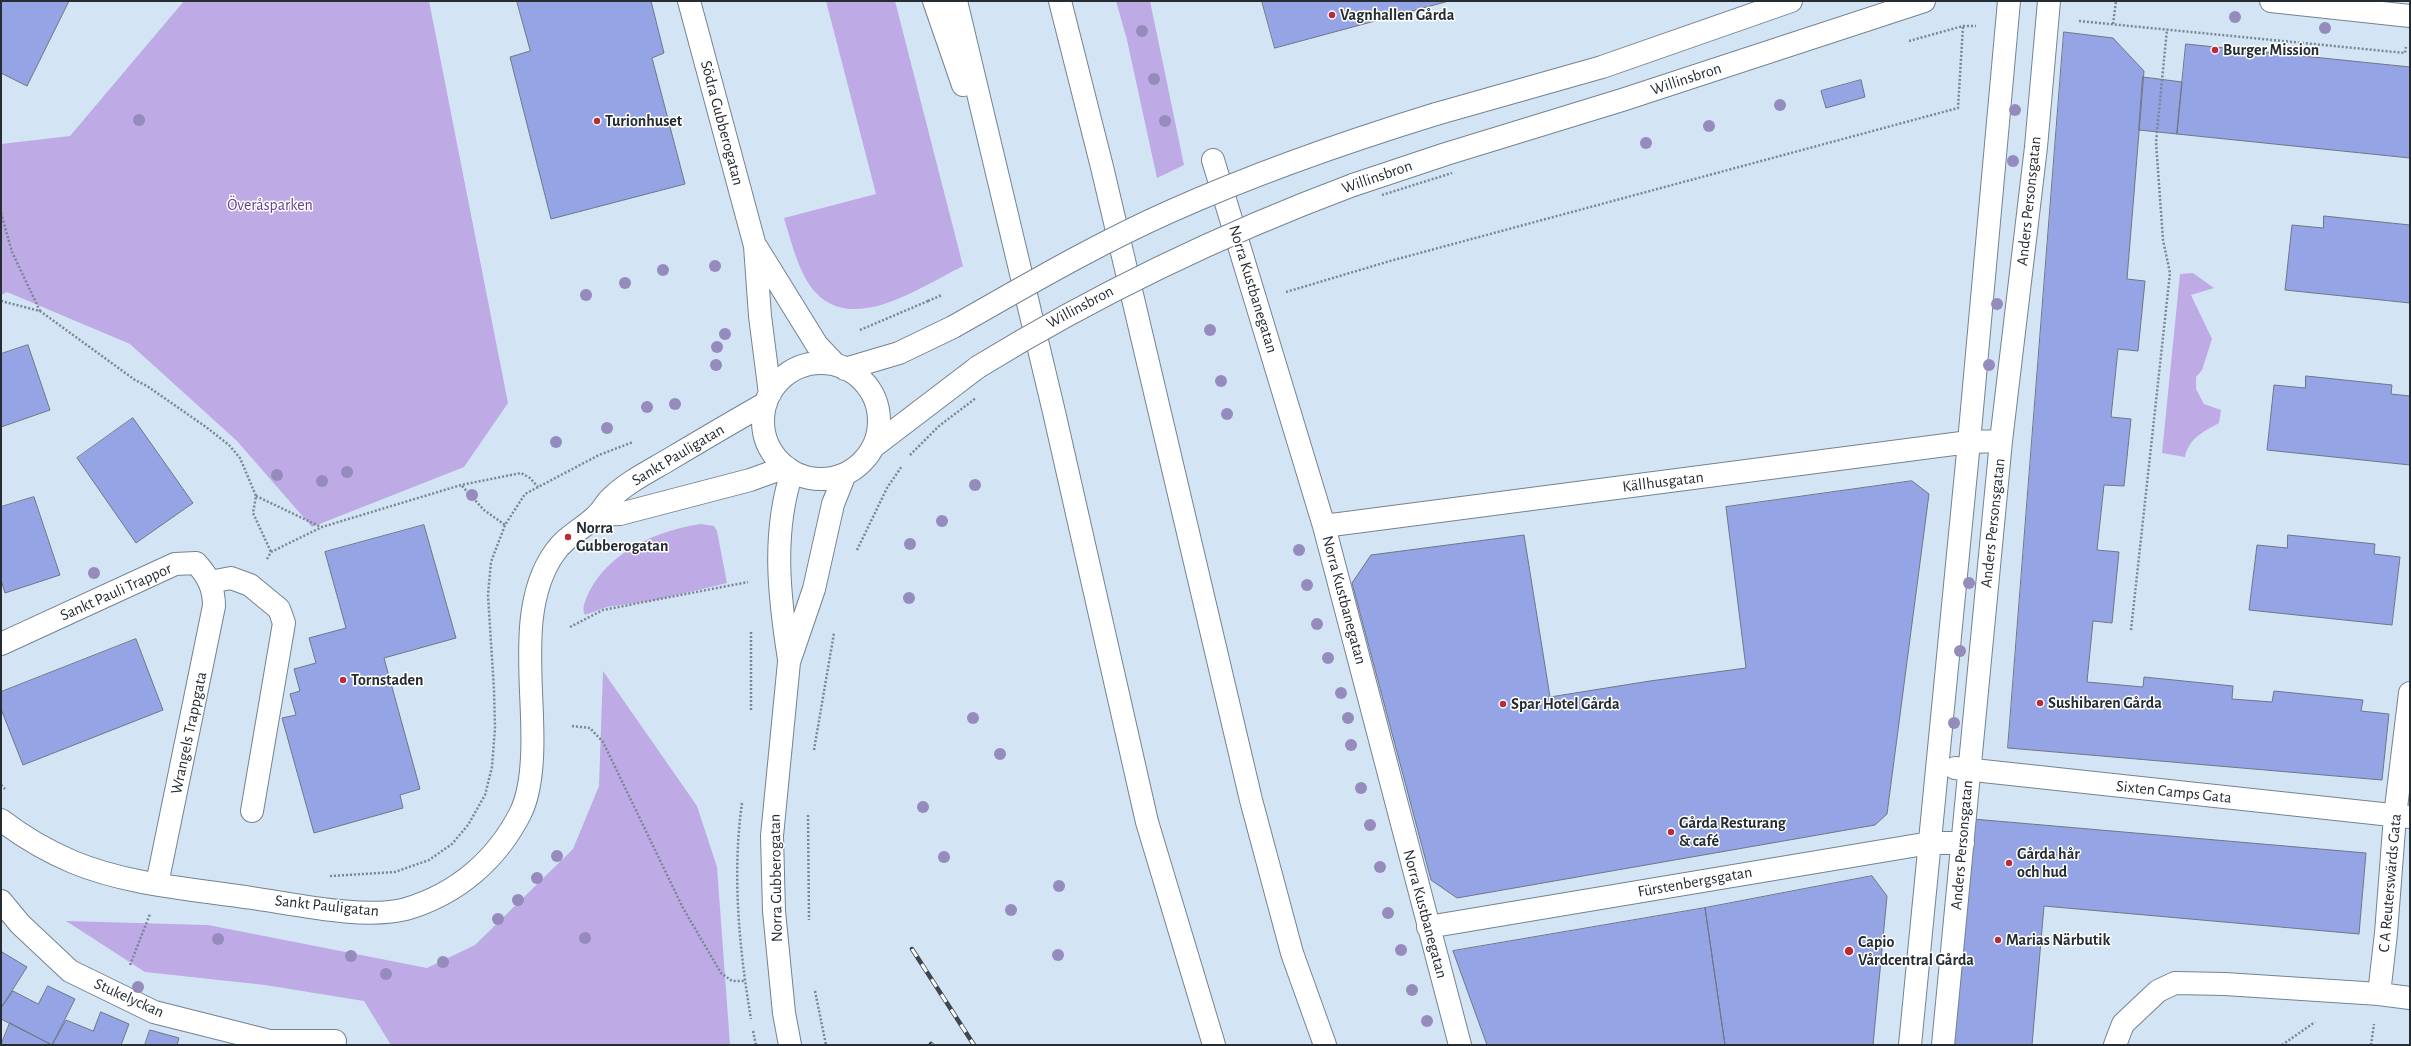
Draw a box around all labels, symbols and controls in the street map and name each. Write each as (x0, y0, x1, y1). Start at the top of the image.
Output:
place label: Vagnhallen Gårda (1340, 5, 1454, 25)
marker: Vagnhallen Gårda (1327, 10, 1337, 20)
place label: Burger Mission (2223, 40, 2319, 60)
marker: Burger Mission (2210, 45, 2220, 55)
street label: Södra Gubberogatan (696, 59, 748, 187)
street label: Willinsbron (1648, 59, 1724, 99)
place label: Turionhuset (605, 111, 682, 131)
marker: Turionhuset (592, 116, 602, 126)
street label: Anders Personsgatan (2013, 135, 2045, 267)
street label: Willinsbron (1339, 156, 1415, 198)
park label: Överåsparken (227, 195, 313, 215)
street label: Norra Kustbanegatan (1224, 223, 1282, 355)
street label: Willinsbron (1043, 281, 1117, 333)
street label: Sankt Pauligatan (628, 420, 728, 490)
street label: Anders Personsgatan (1977, 457, 2009, 589)
street label: Källhusgatan (1621, 467, 1705, 497)
place label: Norra Gubberogatan (576, 518, 668, 556)
marker: Norra Gubberogatan (563, 532, 573, 542)
street label: Norra Kustbanegatan (1318, 533, 1370, 667)
street label: Sankt Pauli Trappor (57, 559, 175, 625)
street label: Wrangels Trappgata (167, 670, 211, 796)
place label: Tornstaden (351, 670, 424, 690)
marker: Tornstaden (338, 675, 348, 685)
place label: Sushibaren Gårda (2048, 693, 2162, 713)
place label: Spar Hotel Gårda (1511, 694, 1620, 714)
marker: Sushibaren Gårda (2035, 698, 2045, 708)
marker: Spar Hotel Gårda (1498, 699, 1508, 709)
street label: Sixten Camps Gata (2115, 776, 2233, 808)
street label: Anders Personsgatan (1947, 779, 1977, 911)
place label: Gårda Resturang & café (1679, 813, 1786, 851)
street label: C A Reuterswärds Gata (2374, 813, 2406, 953)
street label: Norra Gubberogatan (765, 814, 787, 942)
marker: Gårda Resturang & café (1666, 827, 1676, 837)
place label: Gårda hår och hud (2017, 844, 2080, 882)
street label: Norra Kustbanegatan (1399, 847, 1451, 981)
marker: Gårda hår och hud (2004, 858, 2014, 868)
street label: Fürstenbergsgatan (1636, 862, 1754, 902)
street label: Sankt Pauligatan (274, 891, 380, 921)
place label: Marias Närbutik (2006, 930, 2110, 950)
place label: Capio Vårdcentral Gårda (1858, 932, 1974, 970)
marker: Marias Närbutik (1993, 935, 2003, 945)
marker: Capio Vårdcentral Gårda (1843, 945, 1855, 957)
street label: Stukelyckan (91, 974, 167, 1022)

